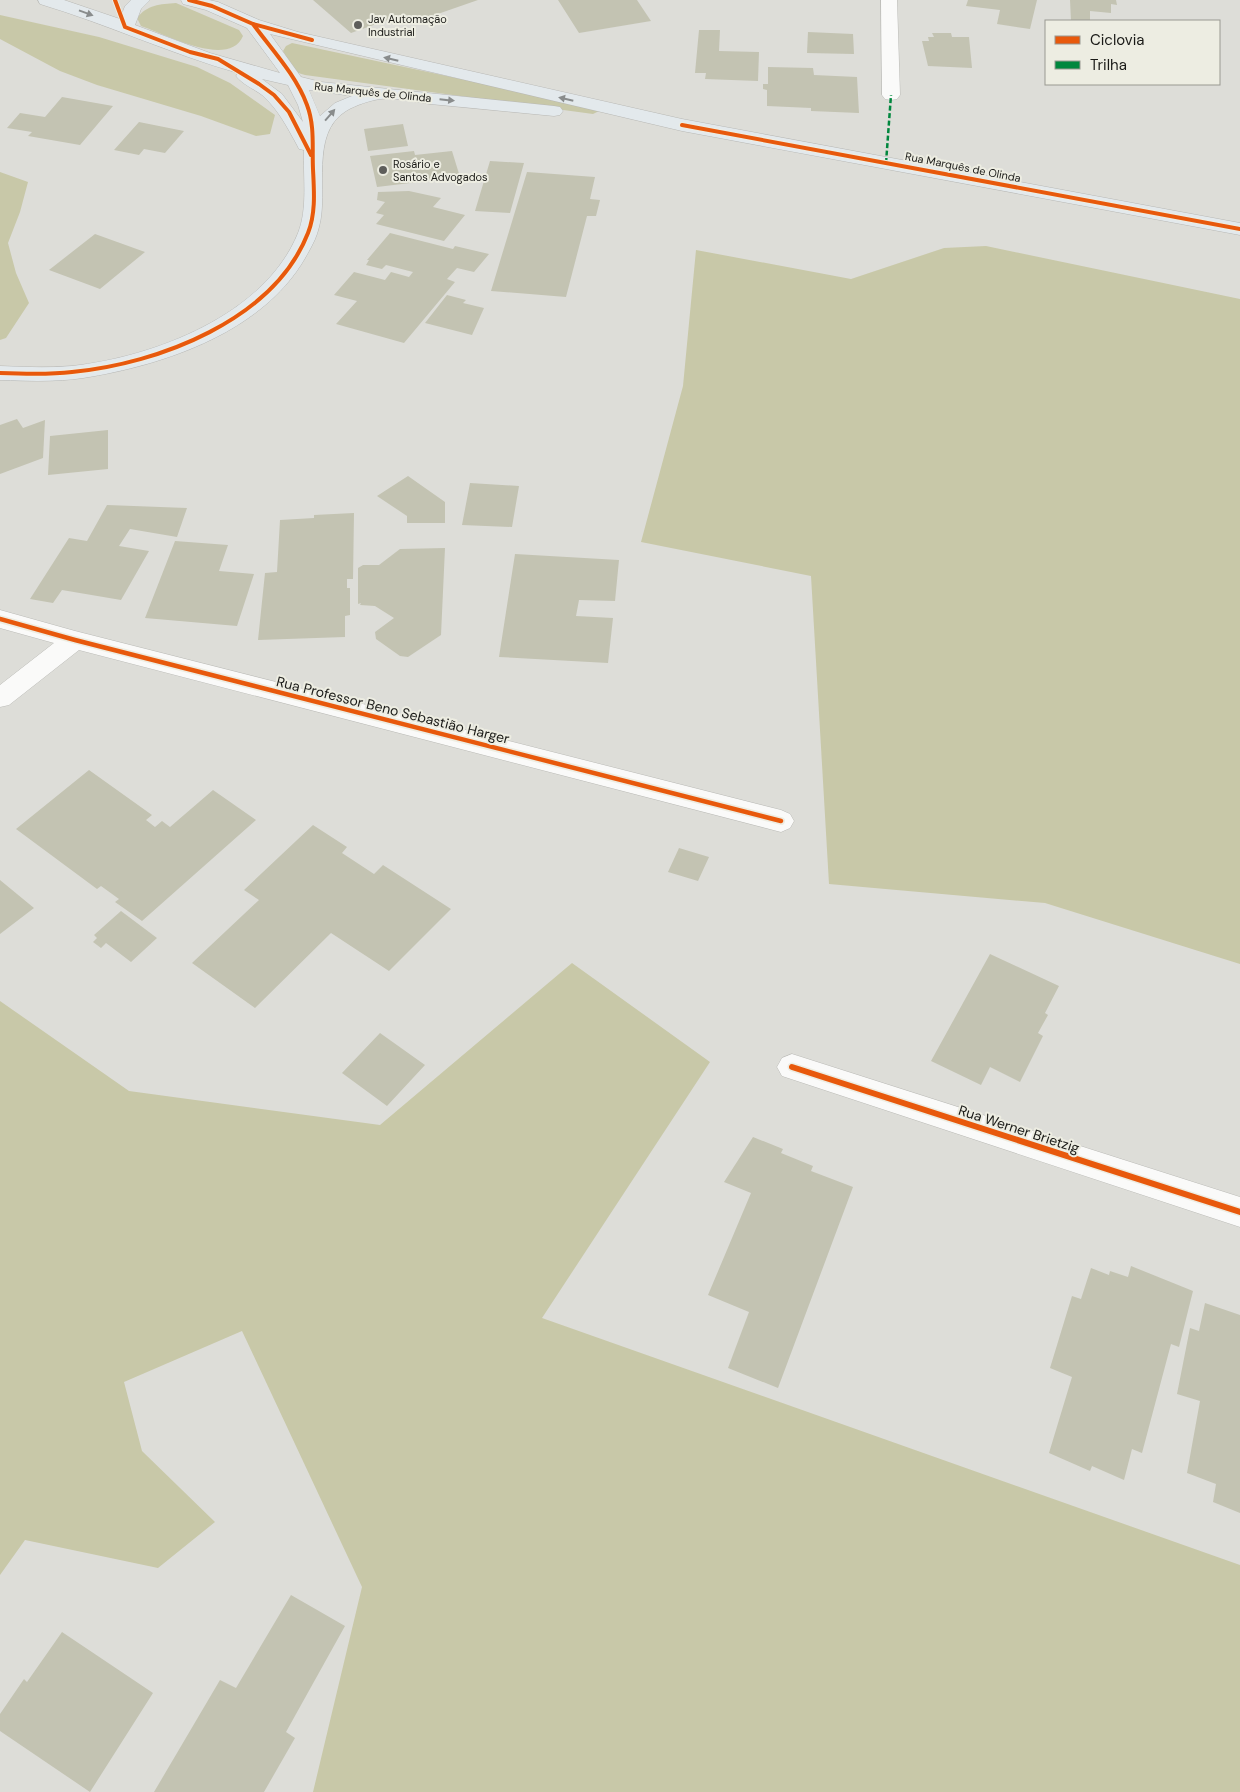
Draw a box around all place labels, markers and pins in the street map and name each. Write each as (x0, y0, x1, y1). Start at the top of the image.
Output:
place label: Jav Automação Industrial (368, 12, 447, 39)
marker: Jav Automação Industrial (352, 19, 364, 31)
place label: Rosário e Santos Advogados (393, 157, 488, 184)
marker: Rosário e Santos Advogados (377, 164, 389, 176)

